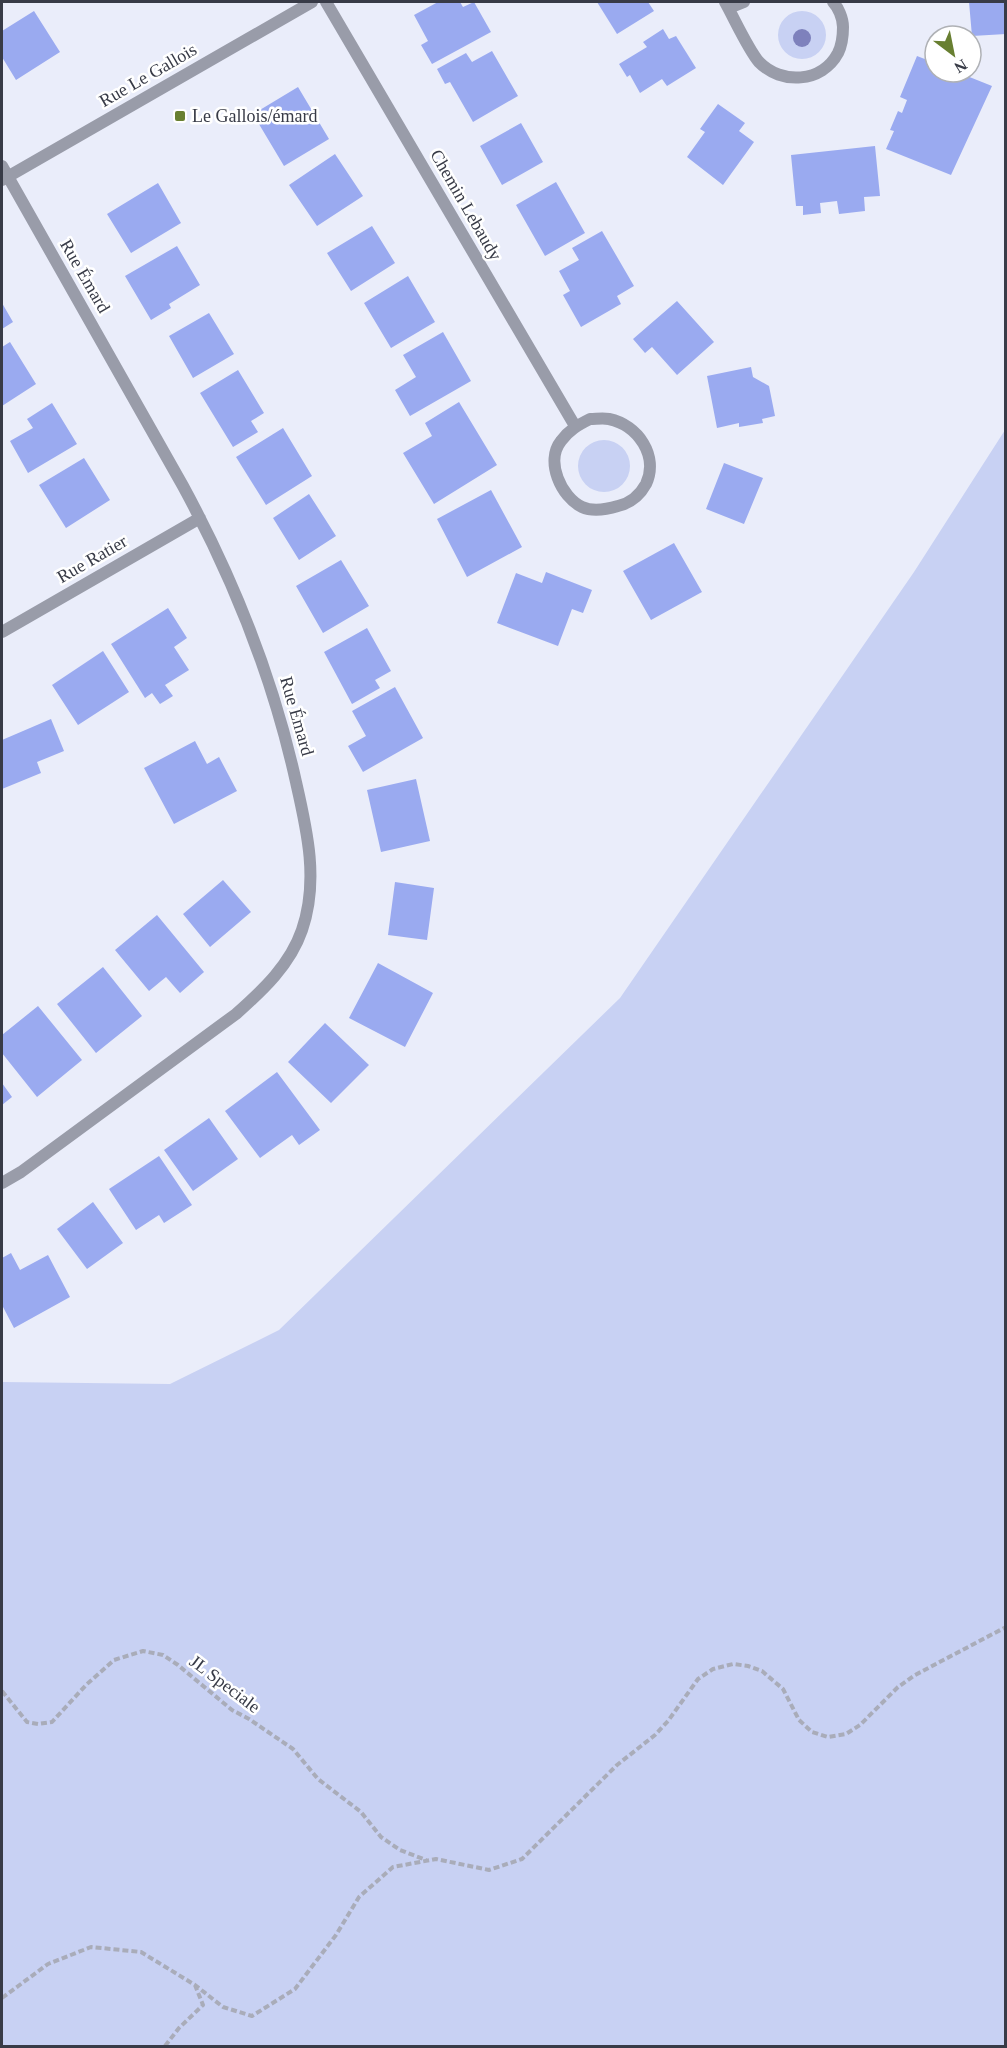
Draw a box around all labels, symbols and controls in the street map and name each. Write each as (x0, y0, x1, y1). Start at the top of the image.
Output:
north arrow (923, 24, 983, 84)
street label: Rue Le Gallois (96, 39, 200, 111)
text: N (951, 56, 970, 77)
place label: Le Gallois/émard (192, 106, 317, 126)
marker: Le Gallois/émard (173, 109, 187, 123)
street label: Chemin Lebaudy (426, 146, 506, 264)
street label: Rue Émard (56, 235, 115, 316)
street label: Rue Ratier (53, 531, 131, 587)
street label: Rue Émard (276, 674, 319, 758)
street label: JL Speciale (186, 1651, 264, 1717)

